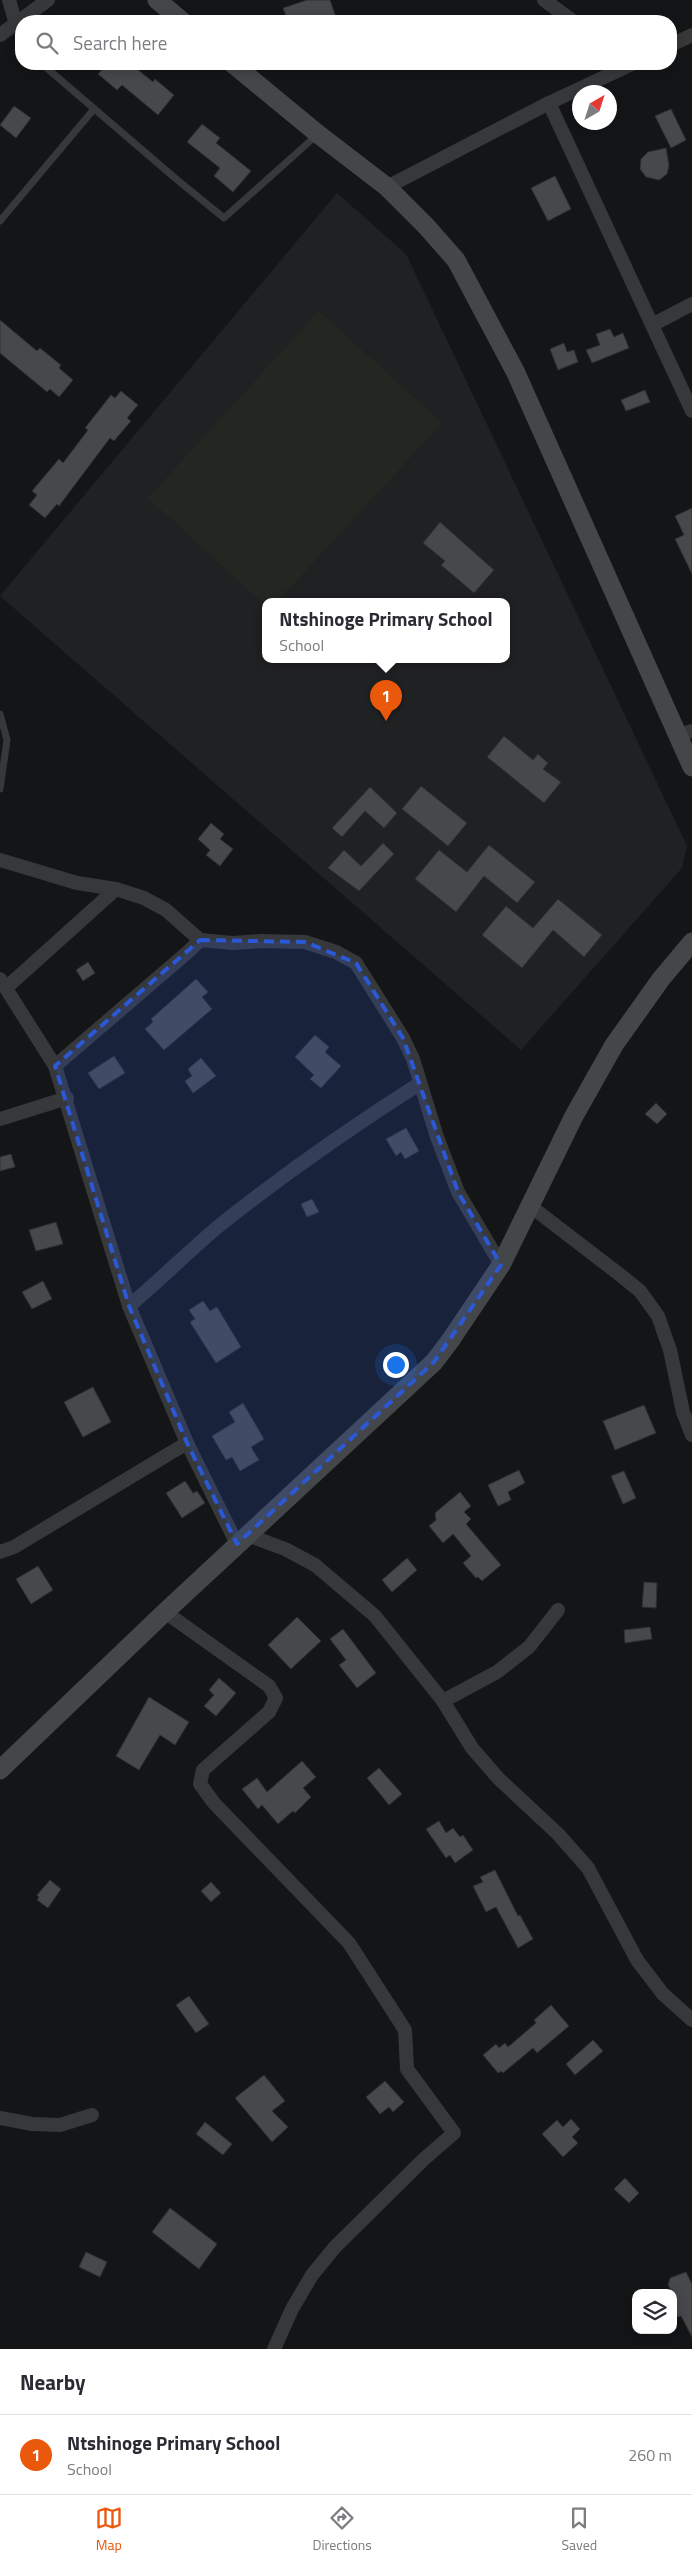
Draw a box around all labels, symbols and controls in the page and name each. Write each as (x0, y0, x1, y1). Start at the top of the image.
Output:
search box (15, 15, 677, 70)
text: Search here (73, 28, 167, 57)
icon: search (33, 29, 61, 57)
north arrow (572, 85, 617, 130)
popup (262, 598, 510, 663)
text: Ntshinoge Primary School (279, 604, 493, 633)
text: School (279, 633, 324, 657)
pin: 1 (370, 680, 402, 721)
your location (383, 1352, 409, 1378)
map controls (632, 2289, 677, 2334)
button: layers (632, 2289, 677, 2334)
text: Nearby (20, 2366, 85, 2398)
text: Ntshinoge Primary School (67, 2428, 280, 2457)
text: 1 (32, 2443, 40, 2467)
text: 260 m (628, 2443, 672, 2467)
text: School (67, 2457, 112, 2481)
tab: Map (95, 2504, 123, 2555)
tab: Directions (312, 2504, 372, 2555)
tab: Saved (562, 2504, 597, 2555)

